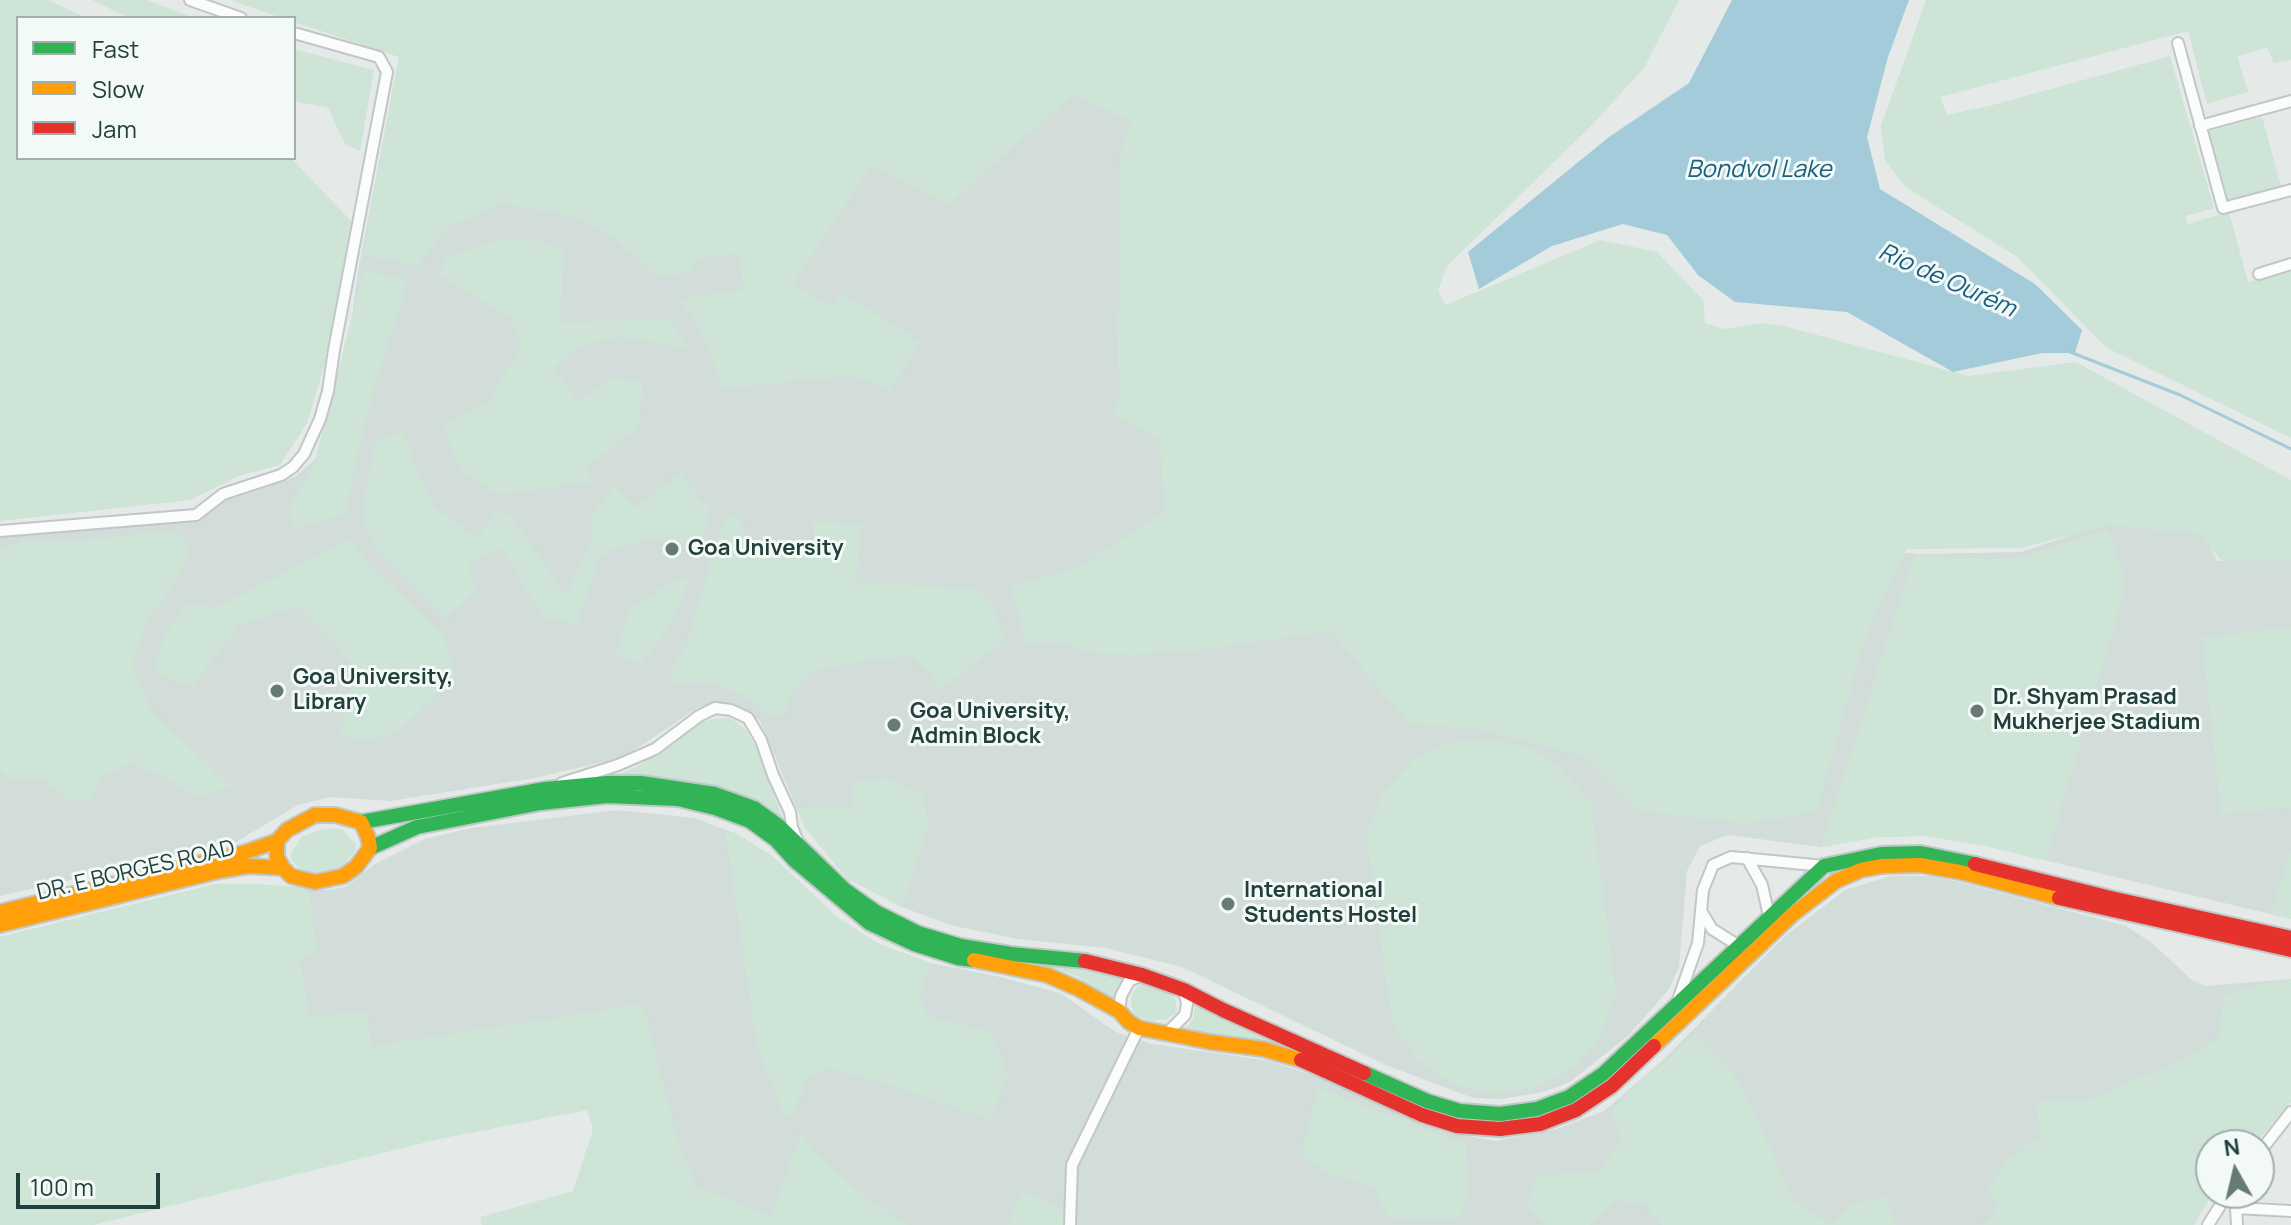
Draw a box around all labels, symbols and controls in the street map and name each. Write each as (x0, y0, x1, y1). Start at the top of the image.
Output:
legend (16, 16, 296, 160)
text: Fast (92, 32, 139, 65)
text: Slow (92, 72, 145, 105)
text: Jam (92, 112, 137, 145)
water label: Bondvol Lake (1687, 156, 1831, 184)
water label: Rio de Ourém (1874, 238, 2020, 324)
place label: Goa University (688, 536, 843, 562)
marker: Goa University (663, 540, 681, 558)
place label: Goa University, Library (293, 665, 453, 716)
marker: Goa University, Library (268, 682, 286, 700)
place label: Dr. Shyam Prasad Mukherjee Stadium (1993, 685, 2200, 736)
place label: Goa University, Admin Block (910, 699, 1070, 750)
marker: Dr. Shyam Prasad Mukherjee Stadium (1968, 702, 1986, 720)
marker: Goa University, Admin Block (885, 716, 903, 734)
street label: DR. E BORGES ROAD (34, 835, 238, 907)
place label: International Students Hostel (1244, 878, 1417, 930)
marker: International Students Hostel (1219, 895, 1237, 913)
north arrow (2195, 1129, 2275, 1209)
text: N (2222, 1131, 2242, 1163)
scale bar (20, 1157, 164, 1207)
text: 100 m (30, 1170, 94, 1203)

